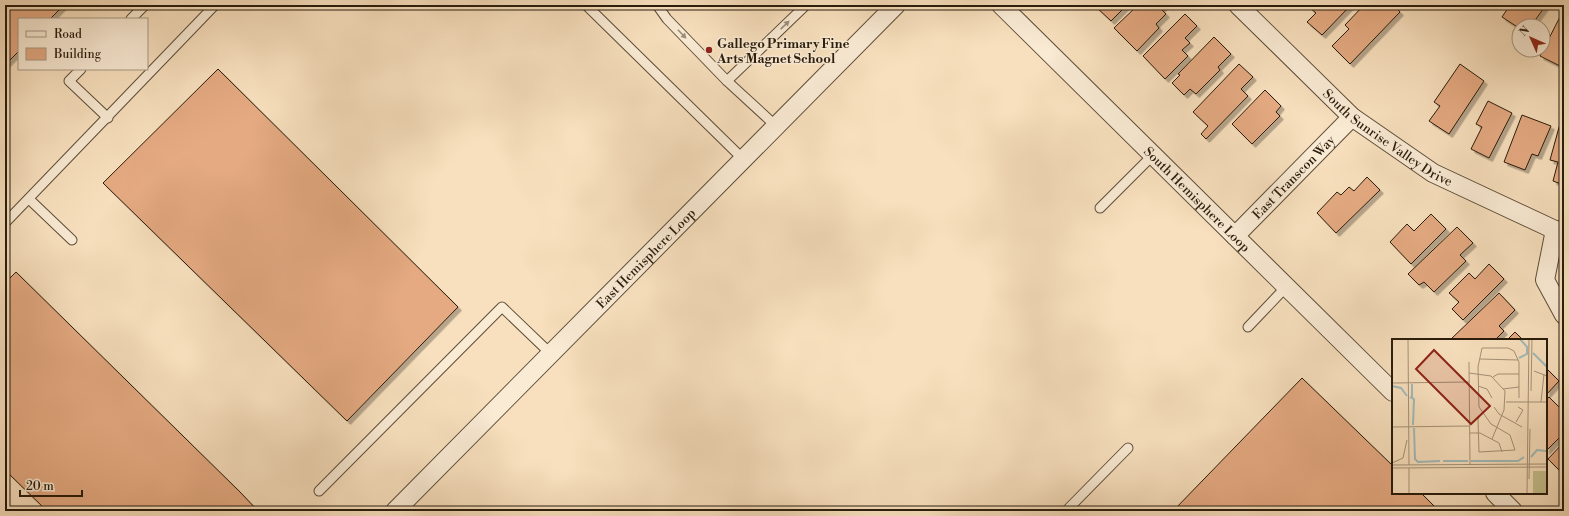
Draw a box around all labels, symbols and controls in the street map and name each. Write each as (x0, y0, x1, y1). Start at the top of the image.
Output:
legend (18, 18, 148, 70)
north arrow (1511, 18, 1551, 58)
one-way arrow (780, 20, 790, 30)
text: N (1517, 23, 1533, 40)
text: Road (54, 27, 82, 42)
one-way arrow (678, 29, 687, 40)
place label: Gallego Primary Fine Arts Magnet School (716, 36, 850, 67)
marker: Gallego Primary Fine Arts Magnet School (704, 45, 714, 55)
text: Building (53, 47, 102, 62)
street label: South Sunrise Valley Drive (1319, 86, 1455, 190)
street label: East Transcon Way (1249, 132, 1339, 223)
street label: South Hemisphere Loop (1140, 144, 1253, 256)
street label: East Hemisphere Loop (593, 205, 699, 312)
inset map (1392, 339, 1547, 494)
scale bar (20, 472, 82, 498)
text: 20 m (26, 479, 54, 494)

